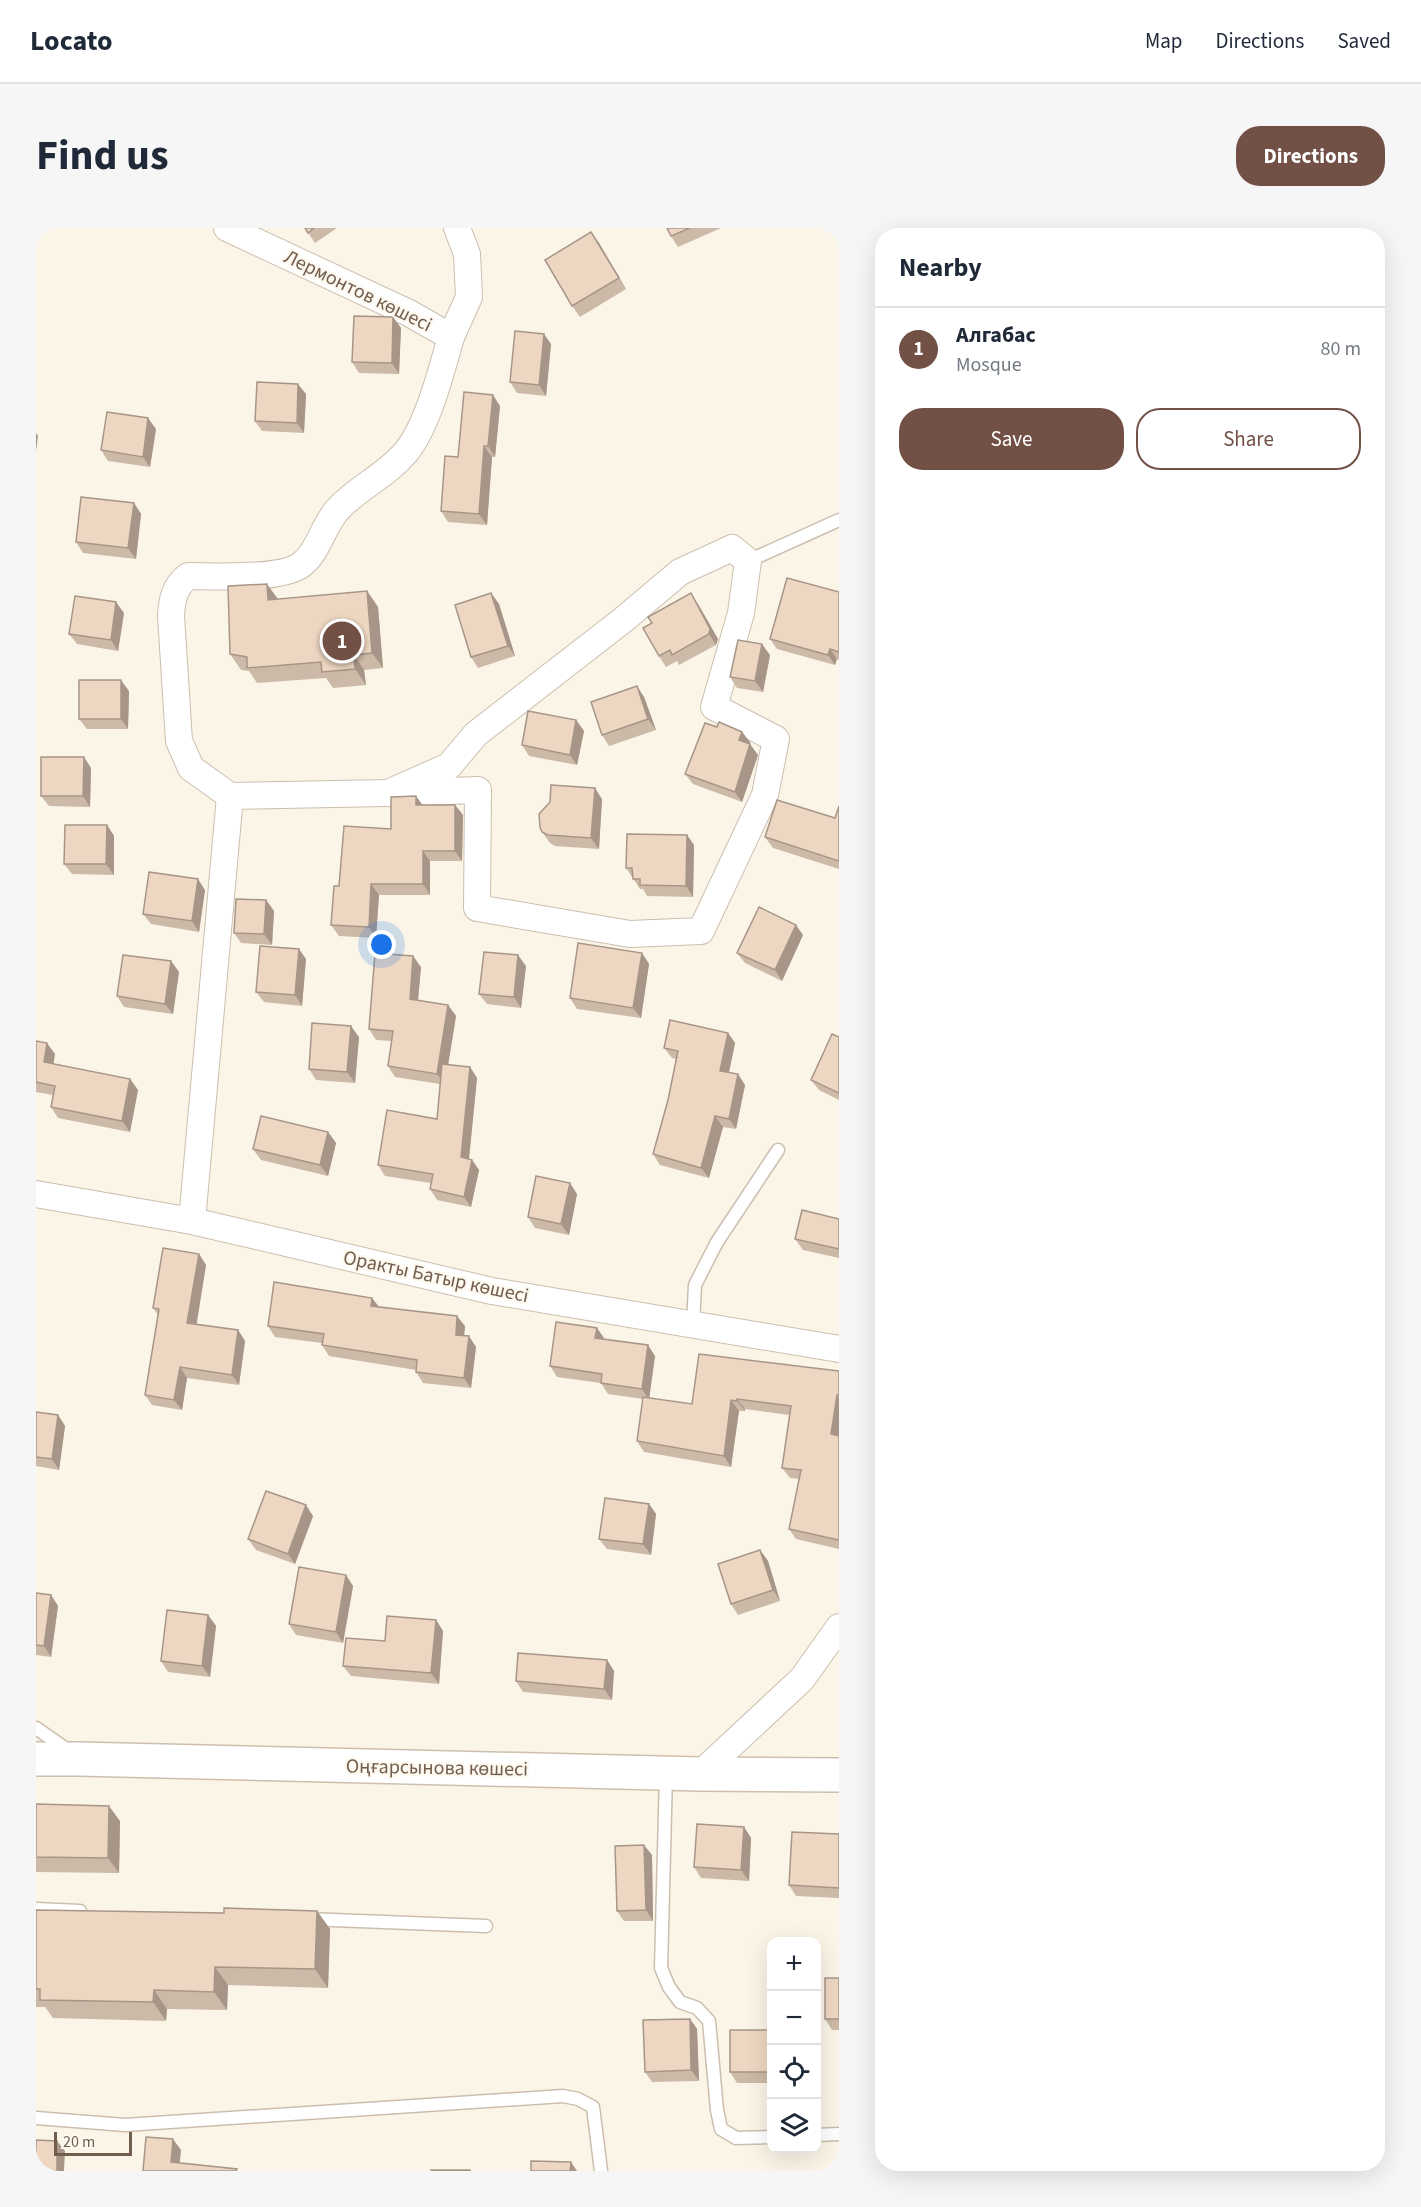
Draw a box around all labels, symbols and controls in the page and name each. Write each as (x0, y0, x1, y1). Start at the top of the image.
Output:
text: Locato (30, 21, 112, 61)
text: Map (1145, 26, 1183, 56)
text: Directions (1216, 26, 1304, 56)
text: Saved (1337, 26, 1391, 56)
text: Find us (36, 126, 169, 186)
button: Directions (1236, 126, 1385, 186)
street label: Лермонтов көшесі (279, 243, 437, 339)
text: Nearby (899, 249, 982, 286)
text: Алгабас (956, 319, 1036, 351)
text: 1 (913, 335, 924, 363)
text: 80 m (1321, 335, 1361, 363)
text: Mosque (956, 351, 1022, 379)
button: Save (899, 408, 1124, 470)
button: Share (1136, 408, 1361, 470)
pin: 1 (322, 618, 362, 664)
your location (367, 930, 396, 959)
street label: Оракты Батыр көшесі (341, 1244, 531, 1310)
street label: Оңғарсынова көшесі (346, 1752, 528, 1784)
map controls (767, 1937, 821, 2153)
button: + (767, 1937, 821, 1991)
button: − (767, 1991, 821, 2045)
button: locate (767, 2045, 821, 2099)
button: layers (767, 2099, 821, 2153)
scale bar (54, 2129, 132, 2156)
text: 20 m (63, 2131, 95, 2153)

